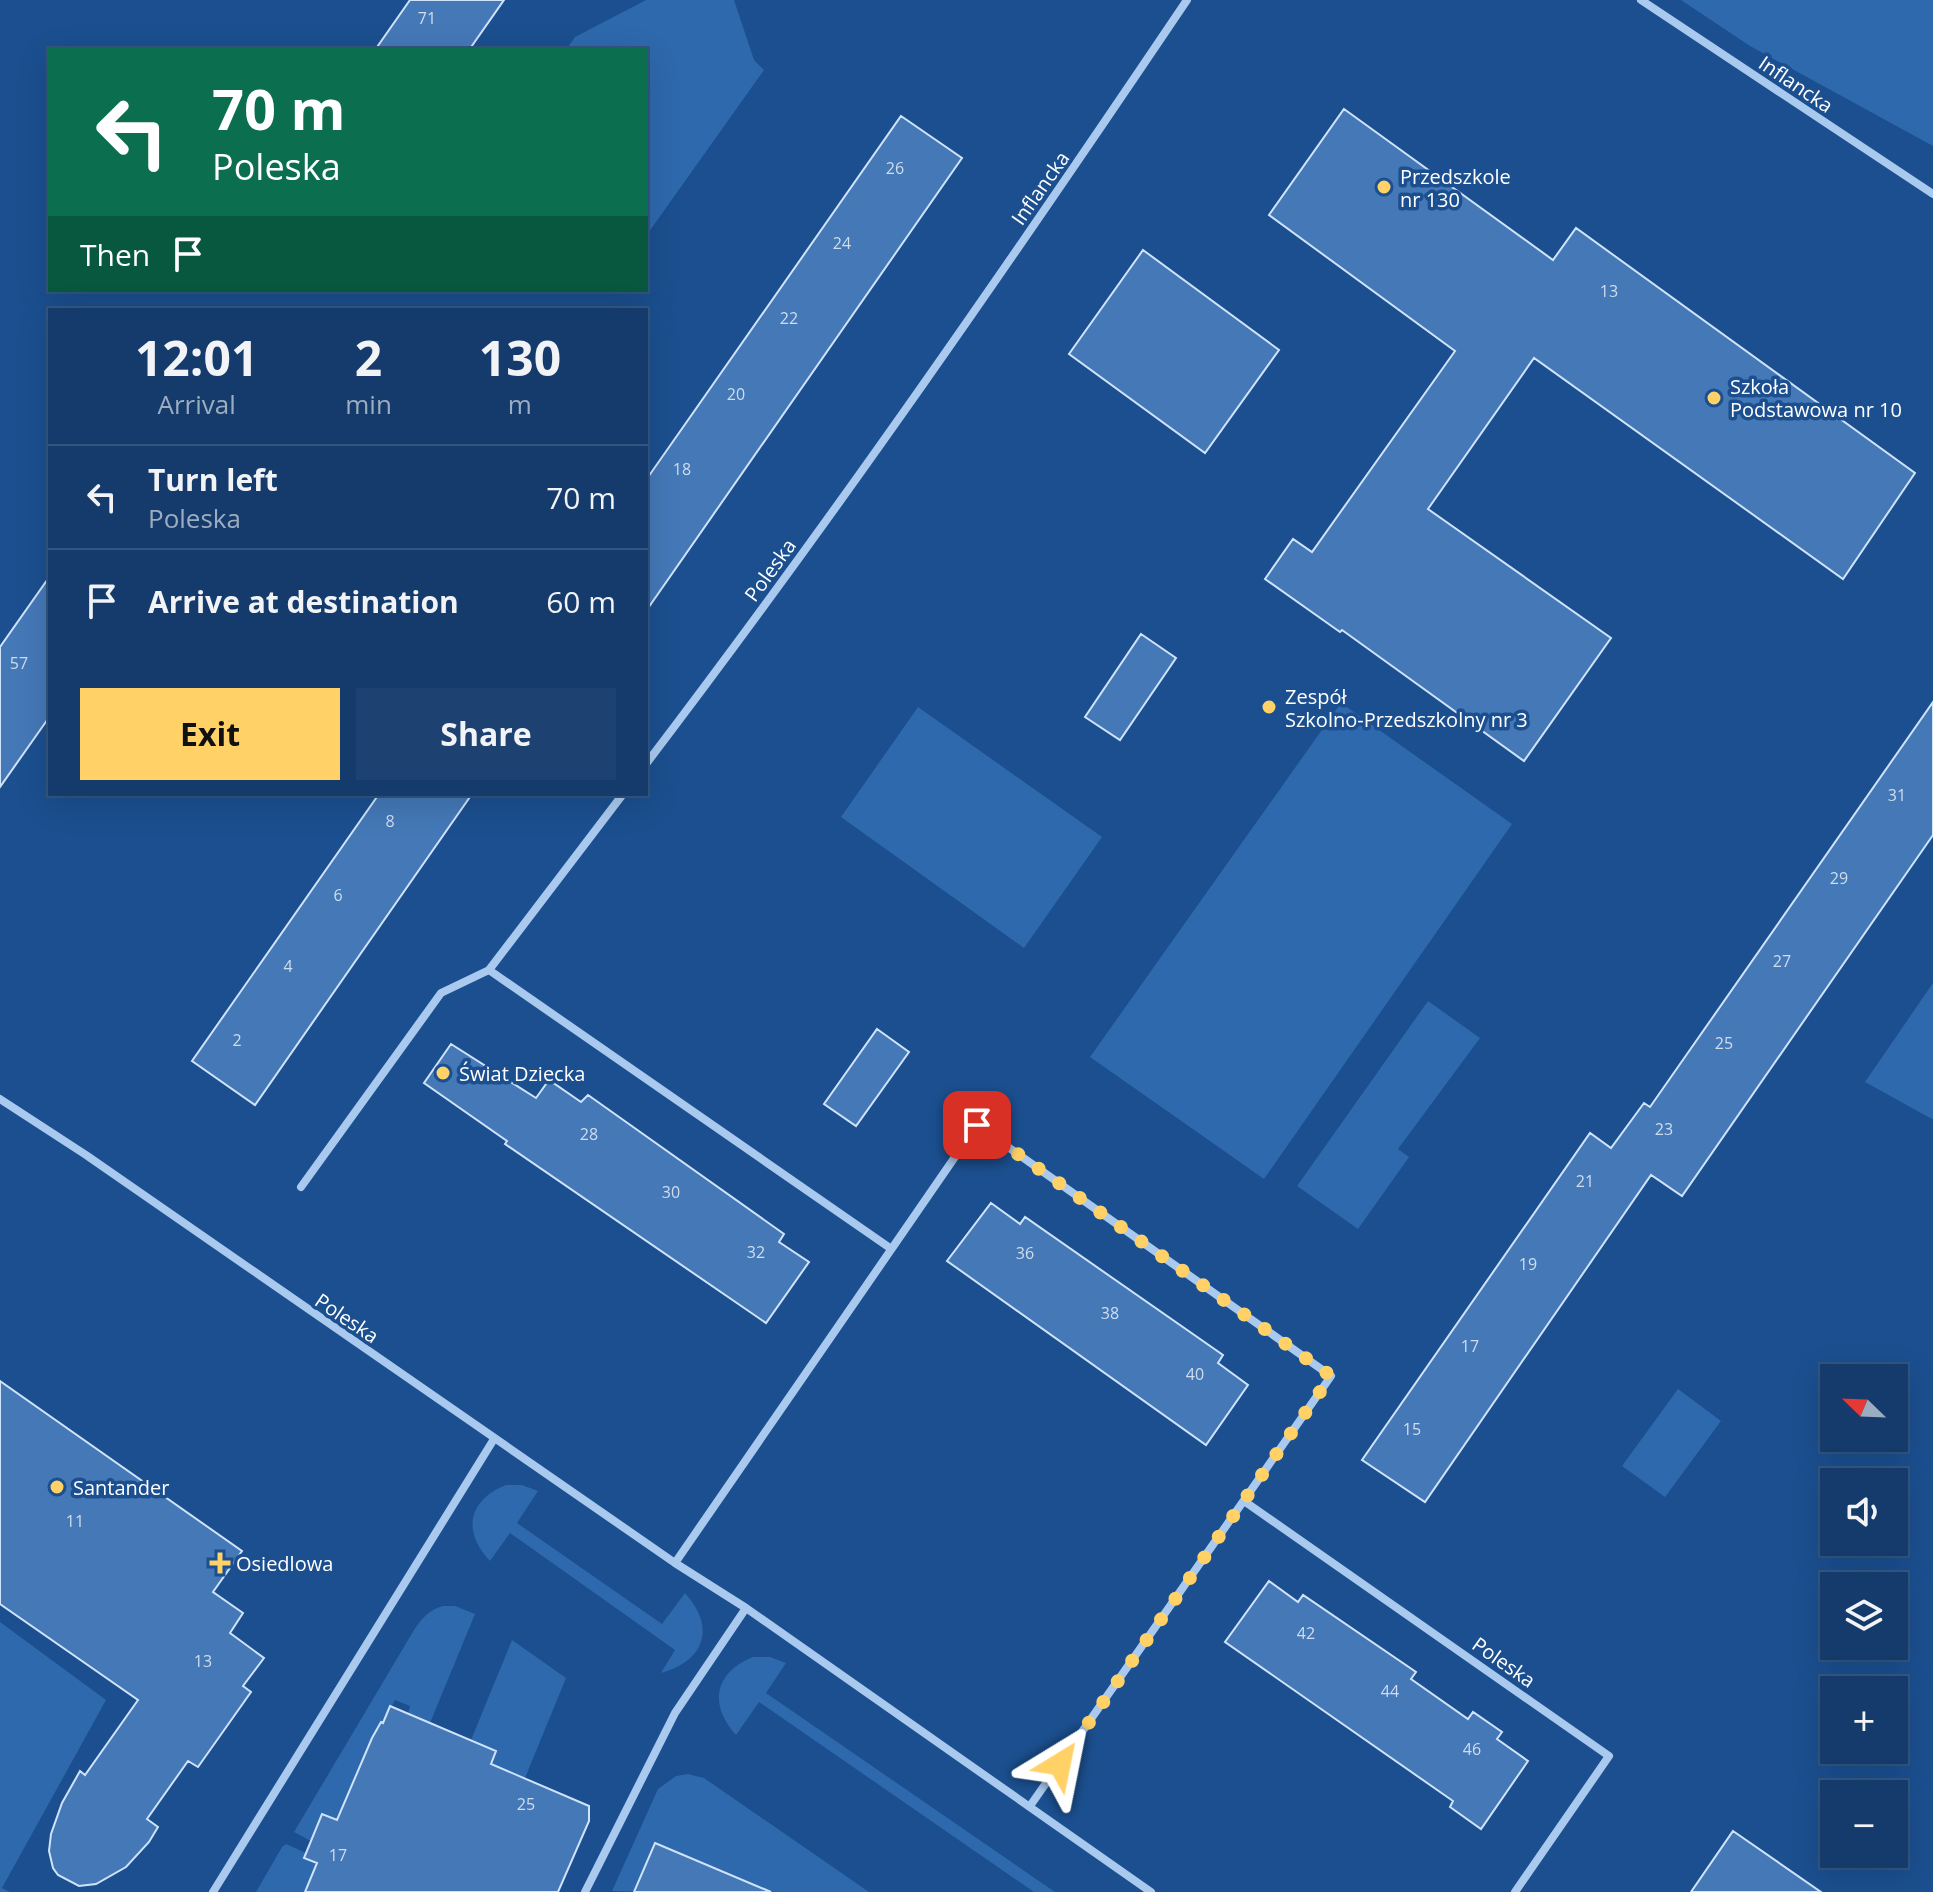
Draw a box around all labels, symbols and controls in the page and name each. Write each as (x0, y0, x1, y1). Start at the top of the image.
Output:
house number: 71 (418, 7, 436, 29)
street label: Inflancka (1754, 49, 1838, 119)
text: 70 m (212, 70, 346, 146)
icon: left (80, 80, 184, 184)
text: Poleska (212, 142, 341, 191)
street label: Inflancka (1005, 146, 1075, 230)
house number: 26 (886, 157, 904, 179)
place label: Przedszkole nr 130 (1400, 163, 1511, 213)
marker: Przedszkole nr 130 (1375, 178, 1393, 196)
icon: arrive (166, 232, 210, 276)
house number: 24 (833, 232, 851, 254)
text: Then (80, 234, 150, 275)
house number: 13 (1600, 280, 1618, 302)
house number: 22 (780, 307, 798, 329)
text: 12:01 (135, 325, 258, 390)
text: 2 (355, 325, 382, 390)
text: 130 (479, 325, 561, 390)
place label: Szkoła Podstawowa nr 10 (1730, 373, 1902, 423)
house number: 20 (727, 383, 745, 405)
text: Arrival (157, 386, 236, 422)
text: min (345, 386, 392, 422)
text: m (508, 386, 532, 422)
marker: Szkoła Podstawowa nr 10 (1705, 389, 1723, 407)
house number: 18 (673, 458, 691, 480)
text: Turn left (148, 459, 278, 500)
icon: left (80, 475, 124, 519)
text: 70 m (546, 477, 616, 518)
text: Poleska (148, 500, 241, 536)
street label: Poleska (738, 533, 802, 607)
icon: arrive (80, 579, 124, 623)
text: Arrive at destination (148, 581, 459, 622)
text: 60 m (546, 581, 616, 622)
house number: 57 (10, 652, 28, 674)
place label: Zespół Szkolno-Przedszkolny nr 3 (1285, 683, 1528, 733)
button: Exit (80, 688, 340, 780)
button: Share (356, 688, 616, 780)
marker: Zespół Szkolno-Przedszkolny nr 3 (1260, 698, 1278, 716)
house number: 31 (1888, 784, 1906, 806)
house number: 8 (385, 810, 395, 832)
house number: 29 (1830, 867, 1848, 889)
house number: 6 (333, 884, 343, 906)
house number: 27 (1773, 950, 1791, 972)
house number: 4 (283, 955, 293, 977)
house number: 2 (232, 1029, 242, 1051)
house number: 25 (1715, 1032, 1733, 1054)
place label: Świat Dziecka (459, 1060, 585, 1087)
marker: Świat Dziecka (434, 1064, 452, 1082)
pin (943, 1091, 1011, 1159)
icon: arrive (955, 1103, 999, 1147)
house number: 23 (1655, 1118, 1673, 1140)
house number: 28 (580, 1123, 598, 1145)
house number: 21 (1576, 1170, 1594, 1192)
house number: 30 (662, 1181, 680, 1203)
house number: 32 (747, 1241, 765, 1263)
house number: 36 (1016, 1242, 1034, 1264)
house number: 19 (1519, 1253, 1537, 1275)
street label: Poleska (310, 1287, 384, 1349)
house number: 38 (1101, 1302, 1119, 1324)
house number: 17 (1461, 1335, 1479, 1357)
house number: 40 (1186, 1363, 1204, 1385)
north arrow (1820, 1364, 1908, 1452)
map controls (1820, 1364, 1908, 1868)
house number: 15 (1403, 1418, 1421, 1440)
button: sound (1820, 1468, 1908, 1556)
place label: Santander (73, 1474, 170, 1501)
marker: Santander (48, 1478, 66, 1496)
house number: 11 (66, 1510, 84, 1532)
place label: Osiedlowa (236, 1550, 333, 1577)
marker: Osiedlowa (211, 1554, 229, 1572)
button: layers (1820, 1572, 1908, 1660)
house number: 42 (1297, 1622, 1315, 1644)
street label: Poleska (1467, 1630, 1541, 1694)
house number: 13 (194, 1650, 212, 1672)
button: + (1820, 1676, 1908, 1764)
house number: 44 (1381, 1680, 1399, 1702)
position arrow (1018, 1722, 1102, 1806)
house number: 46 (1463, 1738, 1481, 1760)
button: − (1820, 1780, 1908, 1868)
house number: 25 (517, 1793, 535, 1815)
house number: 17 (329, 1844, 347, 1866)

